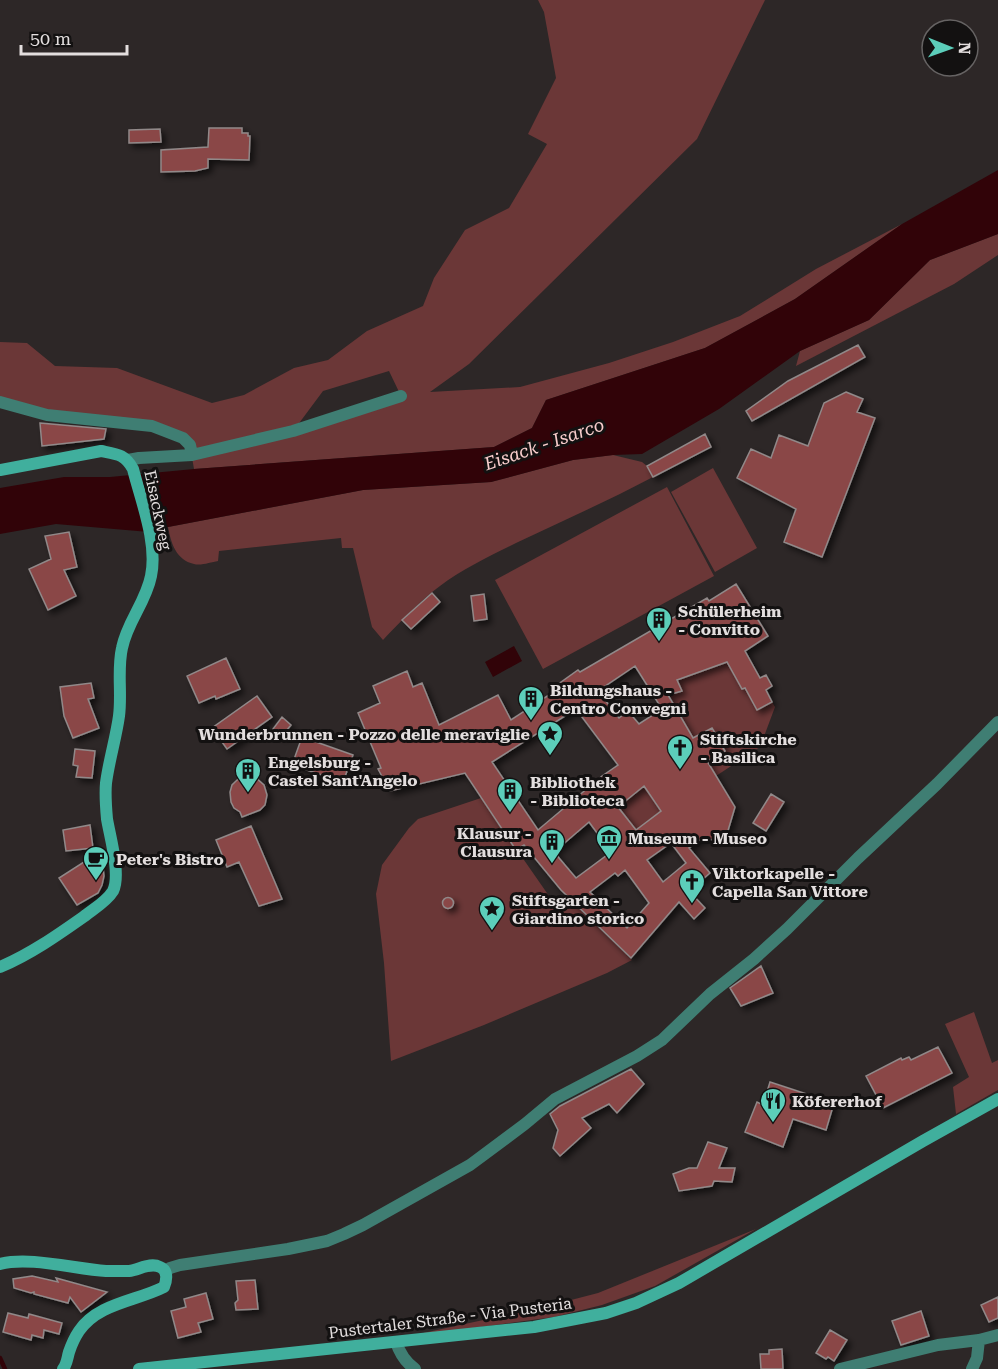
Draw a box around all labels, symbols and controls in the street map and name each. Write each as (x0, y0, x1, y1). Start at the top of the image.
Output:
scale bar (21, 18, 128, 56)
north arrow (920, 18, 980, 78)
text: 50 m (30, 28, 71, 49)
text: N (955, 42, 974, 55)
water label: Eisack - Isarco (480, 414, 607, 475)
street label: Eisackweg (140, 468, 176, 553)
place label: Schülerheim - Convitto (678, 602, 782, 639)
building icon: Schülerheim - Convitto (644, 605, 674, 643)
place label: Bildungshaus - Centro Convegni (550, 681, 687, 718)
building icon: Bildungshaus - Centro Convegni (516, 684, 546, 722)
place icon: Wunderbrunnen - Pozzo delle meraviglie (535, 719, 565, 757)
place label: Wunderbrunnen - Pozzo delle meraviglie (198, 725, 530, 744)
place label: Stiftskirche - Basilica (700, 730, 797, 767)
church icon: Stiftskirche - Basilica (665, 733, 695, 771)
place label: Engelsburg - Castel Sant'Angelo (268, 753, 418, 790)
building icon: Engelsburg - Castel Sant'Angelo (233, 756, 263, 794)
place label: Bibliothek - Biblioteca (530, 773, 625, 810)
building icon: Bibliothek - Biblioteca (495, 776, 525, 814)
museum icon: Museum - Museo (594, 823, 624, 861)
place label: Klausur - Clausura (457, 824, 533, 861)
building icon: Klausur - Clausura (537, 827, 567, 865)
place label: Museum - Museo (628, 829, 767, 848)
cafe icon: Peter's Bistro (81, 844, 111, 882)
place label: Peter's Bistro (116, 850, 224, 869)
place label: Viktorkapelle - Capella San Vittore (712, 864, 868, 901)
church icon: Viktorkapelle - Capella San Vittore (677, 867, 707, 905)
place label: Stiftsgarten - Giardino storico (512, 891, 644, 928)
place icon: Stiftsgarten - Giardino storico (477, 894, 507, 932)
restaurant icon: Köfererhof (758, 1086, 788, 1124)
place label: Köfererhof (792, 1092, 883, 1111)
street label: Pustertaler Straße - Via Pusteria (327, 1294, 573, 1342)

